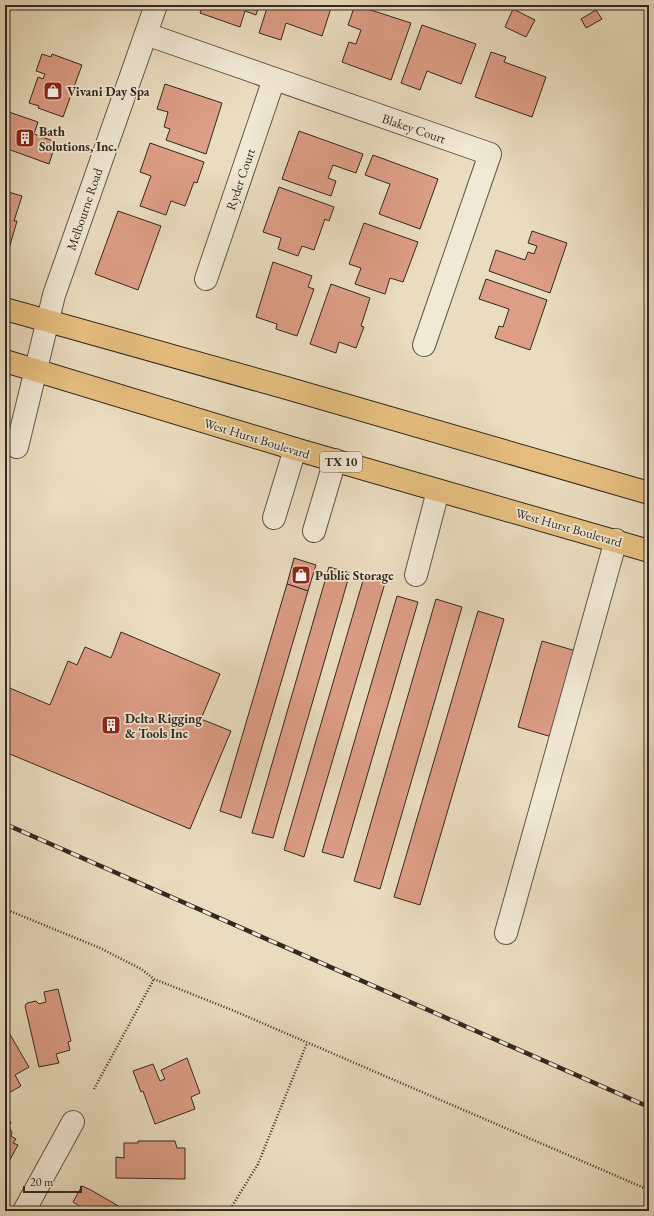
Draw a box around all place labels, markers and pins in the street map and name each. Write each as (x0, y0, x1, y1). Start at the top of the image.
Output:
shop icon: Vivani Day Spa (42, 80, 64, 102)
place label: Vivani Day Spa (67, 83, 150, 100)
place label: Bath Solutions, Inc. (39, 123, 117, 155)
building icon: Bath Solutions, Inc. (14, 127, 36, 149)
shop icon: Public Storage (290, 564, 312, 586)
place label: Public Storage (315, 567, 394, 584)
place label: Delta Rigging & Tools Inc (125, 710, 202, 742)
building icon: Delta Rigging & Tools Inc (100, 714, 122, 736)

